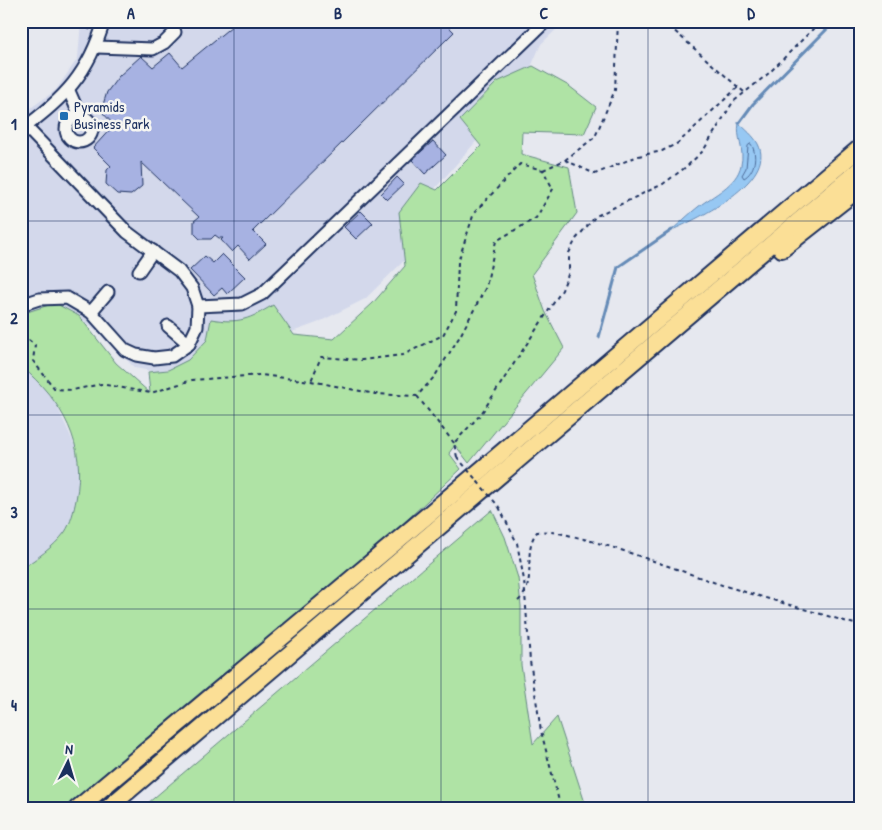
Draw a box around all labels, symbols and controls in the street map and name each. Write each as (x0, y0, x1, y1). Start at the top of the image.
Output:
text: A (127, 2, 135, 24)
text: B (334, 2, 342, 24)
text: C (540, 2, 549, 24)
text: D (747, 2, 755, 24)
place label: Pyramids Business Park (74, 96, 150, 134)
marker: Pyramids Business Park (58, 110, 70, 122)
text: 1 (11, 113, 17, 135)
text: 2 (10, 307, 18, 329)
text: 3 (10, 501, 18, 523)
text: 4 (11, 694, 17, 716)
north arrow (42, 738, 92, 788)
text: N (65, 739, 74, 758)

